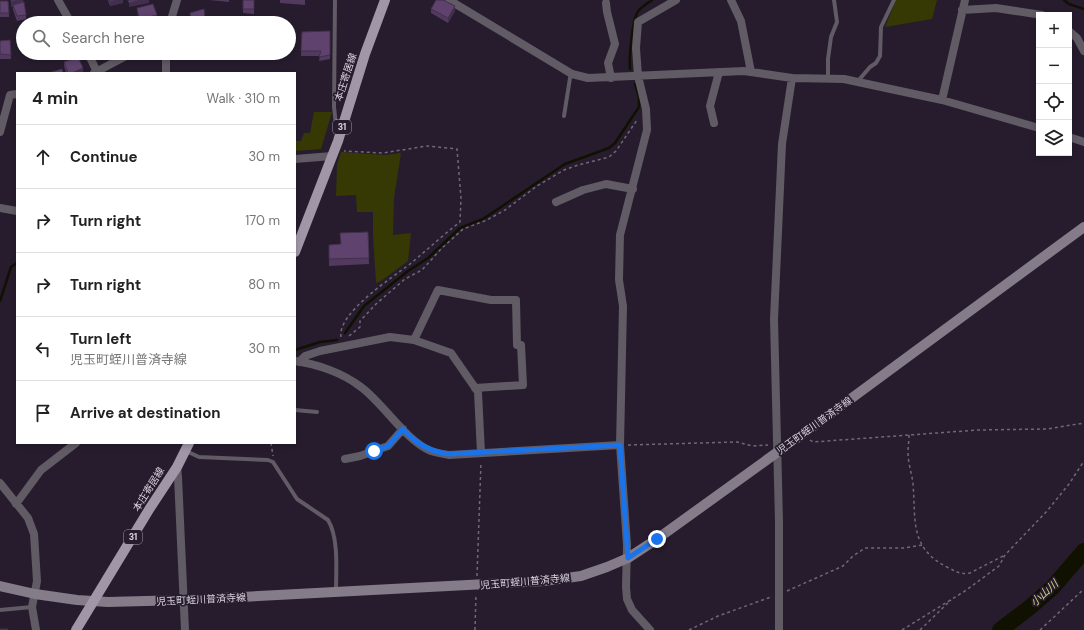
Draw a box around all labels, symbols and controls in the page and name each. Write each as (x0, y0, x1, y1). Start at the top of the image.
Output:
map controls (1036, 12, 1072, 156)
button: + (1036, 12, 1072, 48)
search box (16, 16, 296, 60)
icon: search (30, 27, 52, 49)
text: Search here (62, 28, 145, 48)
button: − (1036, 48, 1072, 84)
street label: 本庄寄居線 (332, 51, 359, 103)
button: locate (1036, 84, 1072, 120)
text: 4 min (32, 87, 78, 109)
text: Walk · 310 m (207, 90, 280, 107)
road number: 31 (333, 120, 351, 134)
button: layers (1036, 120, 1072, 156)
icon: ahead (32, 146, 54, 168)
text: Continue (70, 147, 138, 167)
text: 30 m (248, 148, 280, 165)
icon: right (32, 210, 54, 232)
text: Turn right (70, 211, 141, 231)
text: 170 m (245, 212, 280, 229)
icon: right (32, 274, 54, 296)
text: Turn right (70, 275, 141, 295)
text: 80 m (248, 276, 280, 293)
text: Turn left (70, 329, 131, 349)
icon: left (32, 338, 54, 360)
text: 30 m (248, 340, 280, 357)
text: 児玉町蛭川普済寺線 (70, 351, 187, 368)
street label: 児玉町蛭川普済寺線 (774, 394, 855, 457)
icon: arrive (32, 402, 54, 424)
text: Arrive at destination (70, 403, 221, 423)
route start (365, 442, 383, 460)
street label: 本庄寄居線 (130, 465, 167, 514)
road number: 31 (124, 530, 142, 544)
route end (648, 530, 666, 548)
street label: 児玉町蛭川普済寺線 (480, 571, 570, 592)
water label: 小山川 (1027, 576, 1062, 609)
street label: 児玉町蛭川普済寺線 (156, 591, 246, 608)

